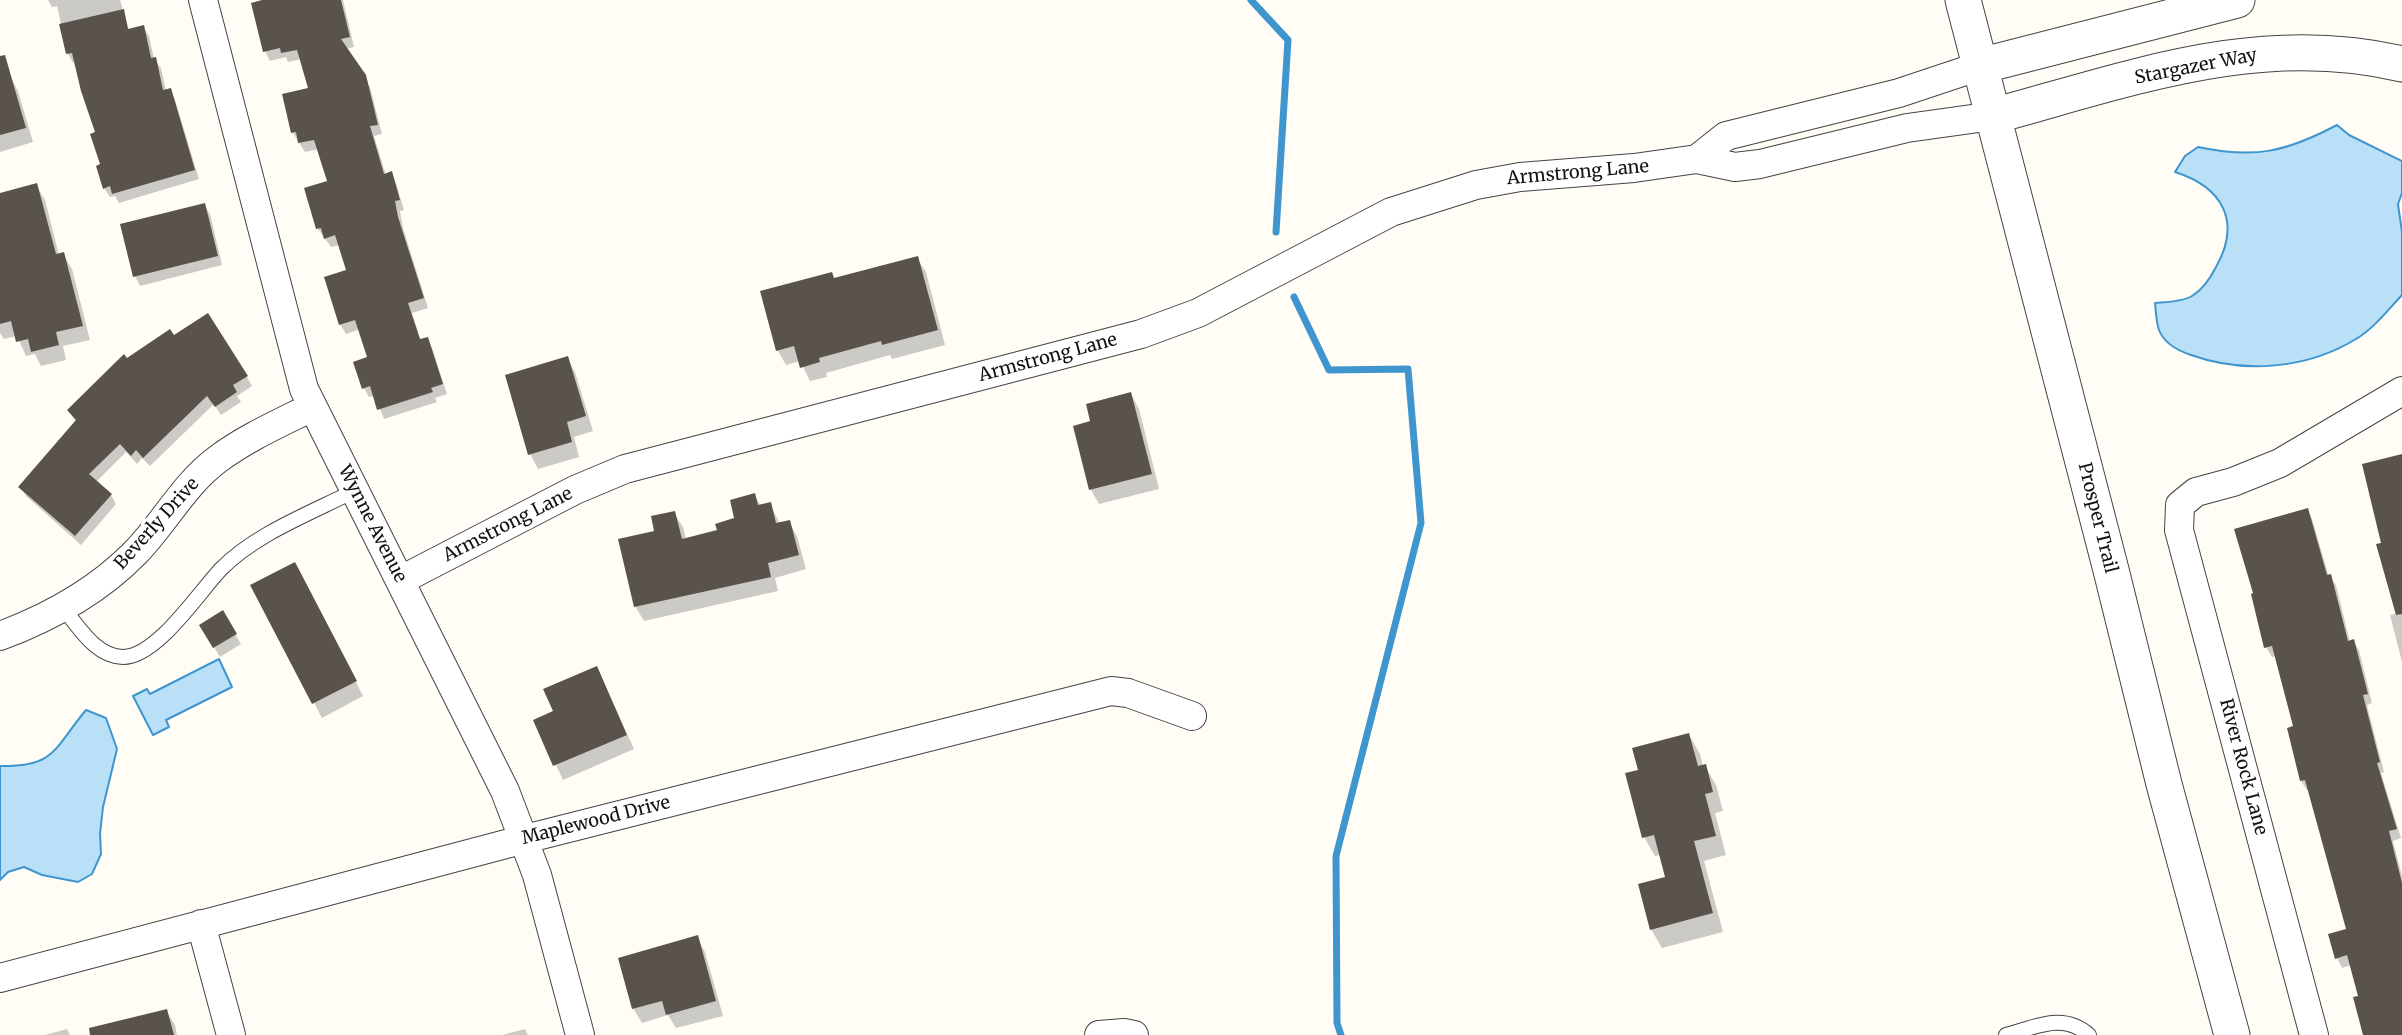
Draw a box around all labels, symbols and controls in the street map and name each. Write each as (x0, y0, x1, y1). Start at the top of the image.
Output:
street label: Stargazer Way (2133, 45, 2259, 89)
street label: Armstrong Lane (1506, 156, 1650, 190)
street label: Armstrong Lane (976, 329, 1120, 387)
street label: Prosper Trail (2073, 461, 2121, 575)
street label: Wynne Avenue (333, 462, 411, 586)
street label: Beverly Drive (110, 474, 204, 574)
street label: Armstrong Lane (440, 483, 576, 567)
street label: River Rock Lane (2214, 696, 2272, 838)
street label: Maplewood Drive (520, 792, 672, 850)

